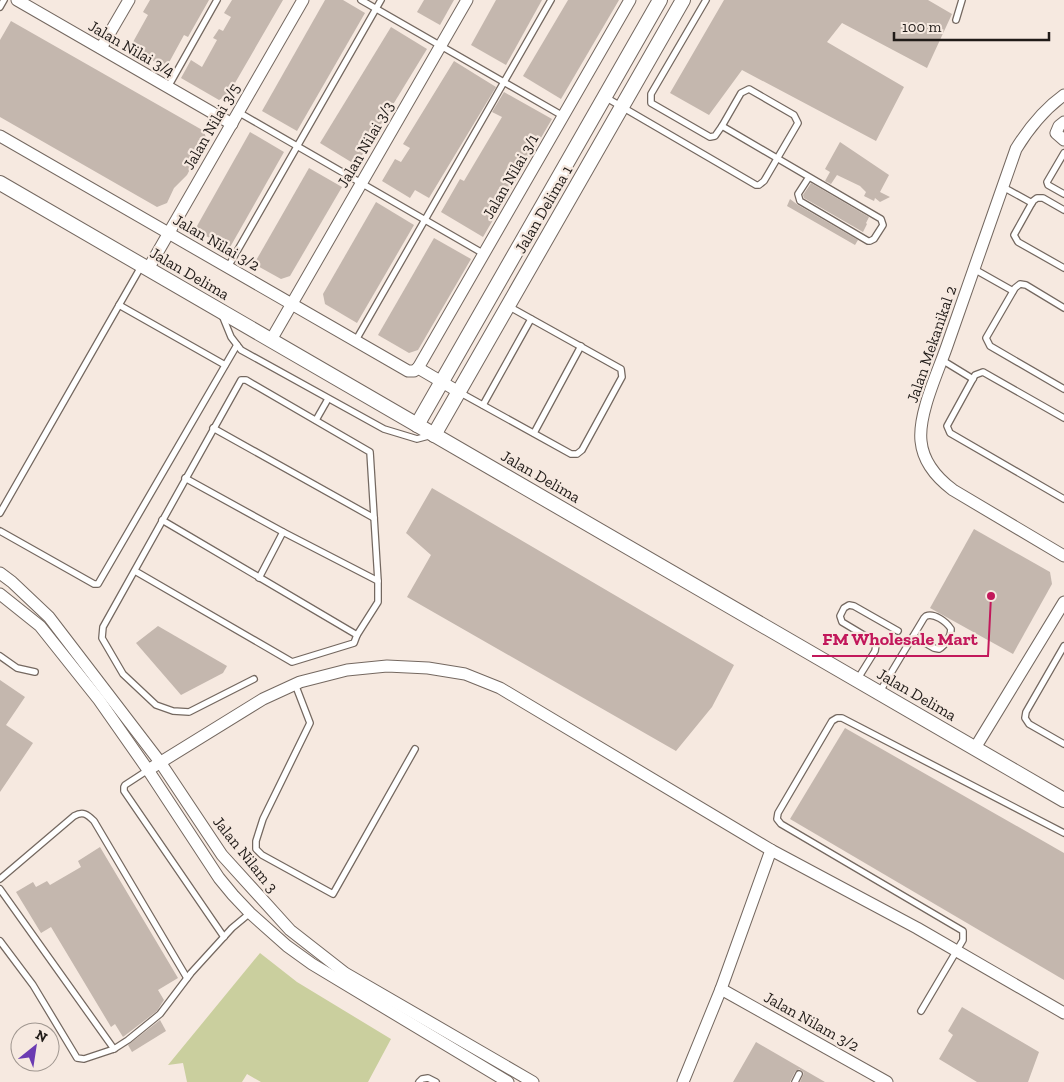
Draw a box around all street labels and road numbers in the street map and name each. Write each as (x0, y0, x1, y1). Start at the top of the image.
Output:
street label: Jalan Nilai 3/4 (85, 16, 179, 81)
street label: Jalan Nilai 3/5 (179, 80, 244, 173)
street label: Jalan Nilai 3/3 (333, 98, 398, 191)
street label: Jalan Nilai 3/1 (478, 130, 542, 222)
street label: Jalan Delima 1 (511, 162, 576, 257)
street label: Jalan Nilai 3/2 (170, 210, 263, 275)
street label: Jalan Delima (147, 243, 233, 304)
street label: Jalan Mekanikal 2 (903, 283, 960, 405)
street label: Jalan Delima (498, 446, 584, 507)
street label: Jalan Delima (874, 664, 960, 725)
street label: Jalan Nilam 3 (209, 812, 282, 896)
street label: Jalan Nilam 3/2 (761, 987, 863, 1055)

